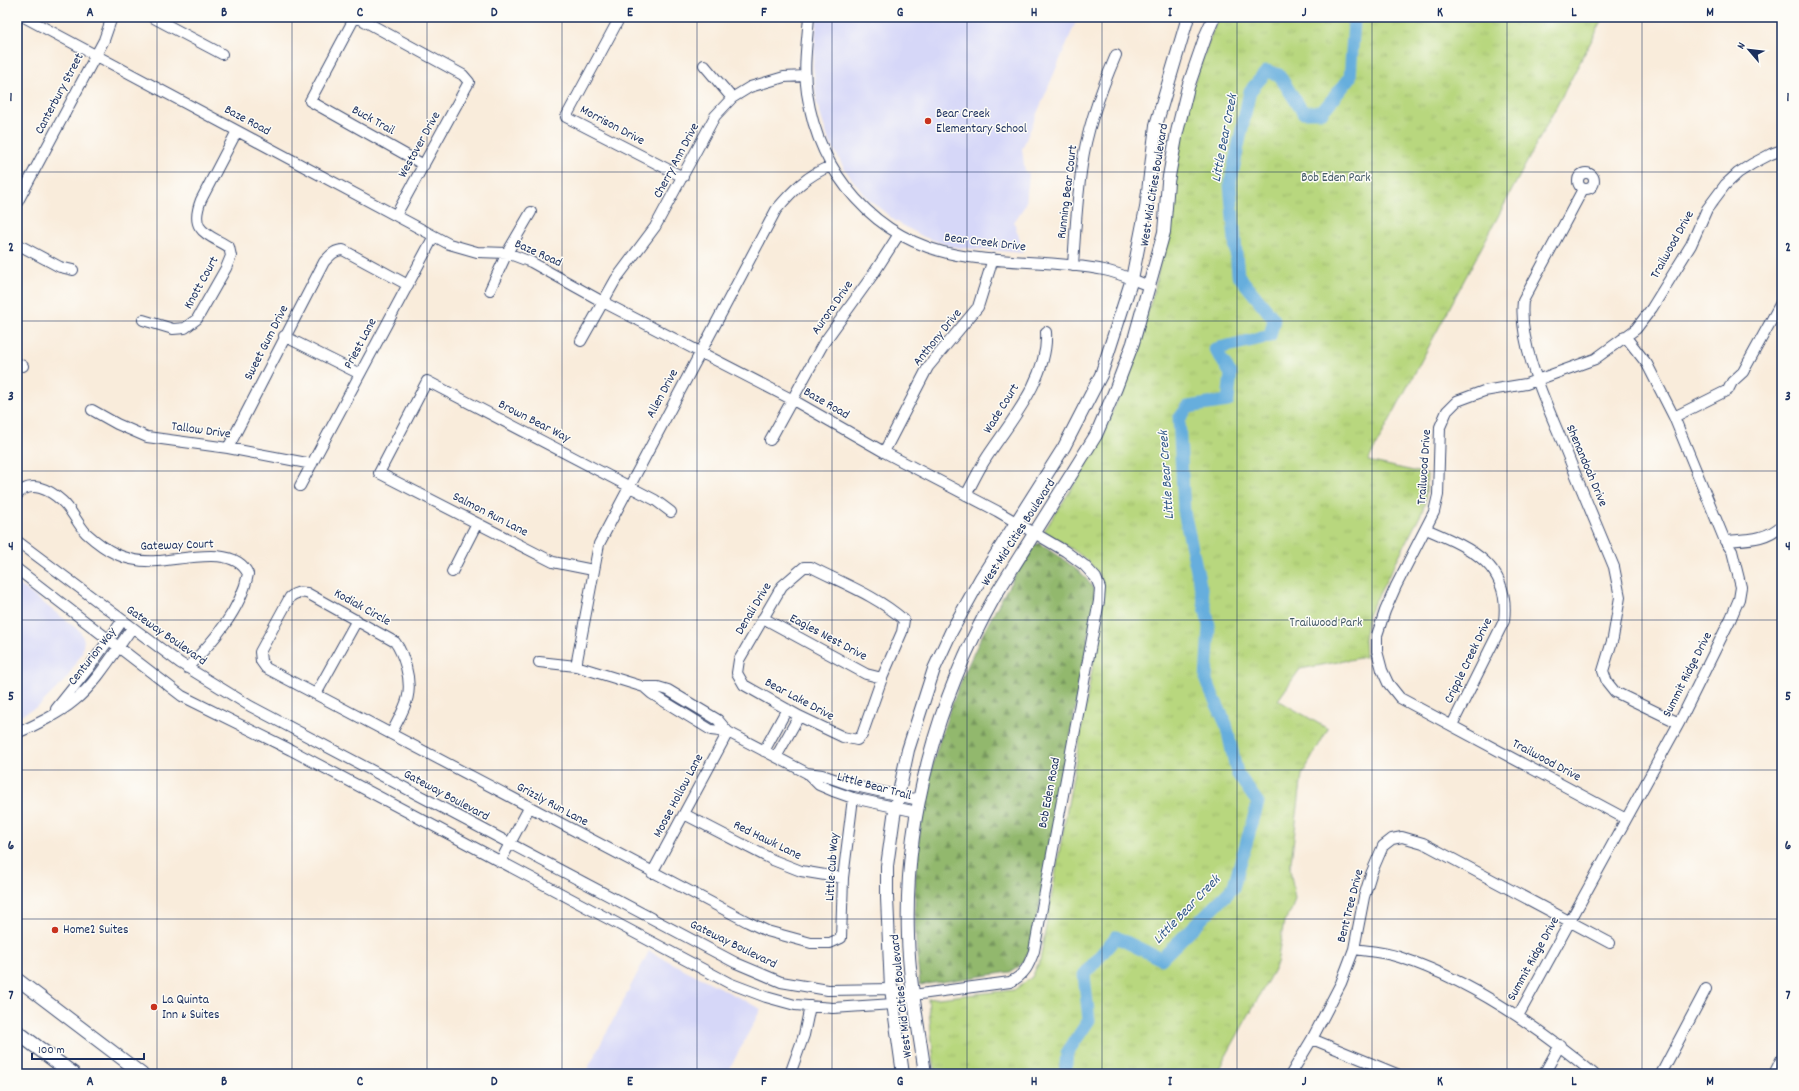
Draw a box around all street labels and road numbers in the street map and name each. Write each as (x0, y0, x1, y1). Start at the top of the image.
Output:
street label: Canterbury Street (31, 50, 90, 138)
street label: Baze Road (220, 101, 274, 141)
street label: Buck Trail (348, 101, 398, 141)
street label: Morrison Drive (576, 101, 648, 151)
street label: Westover Drive (394, 108, 446, 182)
street label: Cherry Ann Drive (649, 120, 705, 202)
street label: West Mid Cities Boulevard (1136, 122, 1174, 248)
street label: Running Bear Court (1053, 144, 1083, 240)
street label: Trailwood Drive (1646, 207, 1700, 283)
street label: Bear Creek Drive (943, 229, 1027, 257)
street label: Baze Road (511, 235, 565, 273)
street label: Knott Court (180, 253, 224, 313)
street label: Aurora Drive (807, 277, 859, 339)
street label: Sweet Gum Drive (240, 302, 294, 384)
street label: Anthony Drive (909, 305, 967, 371)
street label: Priest Lane (340, 315, 382, 373)
street label: Allen Drive (642, 366, 684, 422)
street label: Wade Court (979, 380, 1025, 438)
street label: Baze Road (800, 383, 852, 425)
street label: Brown Bear Way (495, 396, 574, 449)
street label: Tallow Drive (170, 417, 232, 445)
street label: Shenandoah Drive (1560, 422, 1612, 510)
street label: Trailwood Drive (1413, 428, 1437, 505)
street label: West Mid Cities Boulevard (977, 476, 1061, 590)
street label: Salmon Run Lane (449, 488, 531, 542)
street label: Gateway Court (140, 535, 214, 557)
street label: Denali Drive (731, 579, 777, 639)
street label: Kodiak Circle (330, 585, 394, 632)
street label: Gateway Boulevard (122, 601, 210, 671)
street label: Eagles Nest Drive (786, 610, 870, 667)
street label: Cripple Creek Drive (1440, 615, 1498, 707)
street label: Centurion Way (64, 623, 122, 690)
street label: Summit Ridge Drive (1658, 629, 1718, 721)
street label: Bear Lake Drive (761, 674, 837, 726)
street label: Trailwood Drive (1508, 735, 1584, 787)
street label: Moose Hollow Lane (649, 751, 709, 841)
street label: Bob Eden Road (1034, 756, 1066, 830)
street label: Gateway Boulevard (400, 765, 492, 827)
street label: Little Bear Trail (835, 768, 913, 806)
street label: Grizzly Run Lane (513, 778, 592, 832)
street label: Red Hawk Lane (730, 816, 805, 866)
street label: Little Cub Way (821, 831, 845, 902)
street label: Bent Tree Drive (1333, 867, 1369, 945)
street label: Summit Ridge Drive (1503, 913, 1565, 1005)
street label: Gateway Boulevard (686, 916, 780, 974)
street label: West Mid Cities Boulevard (886, 933, 918, 1059)

